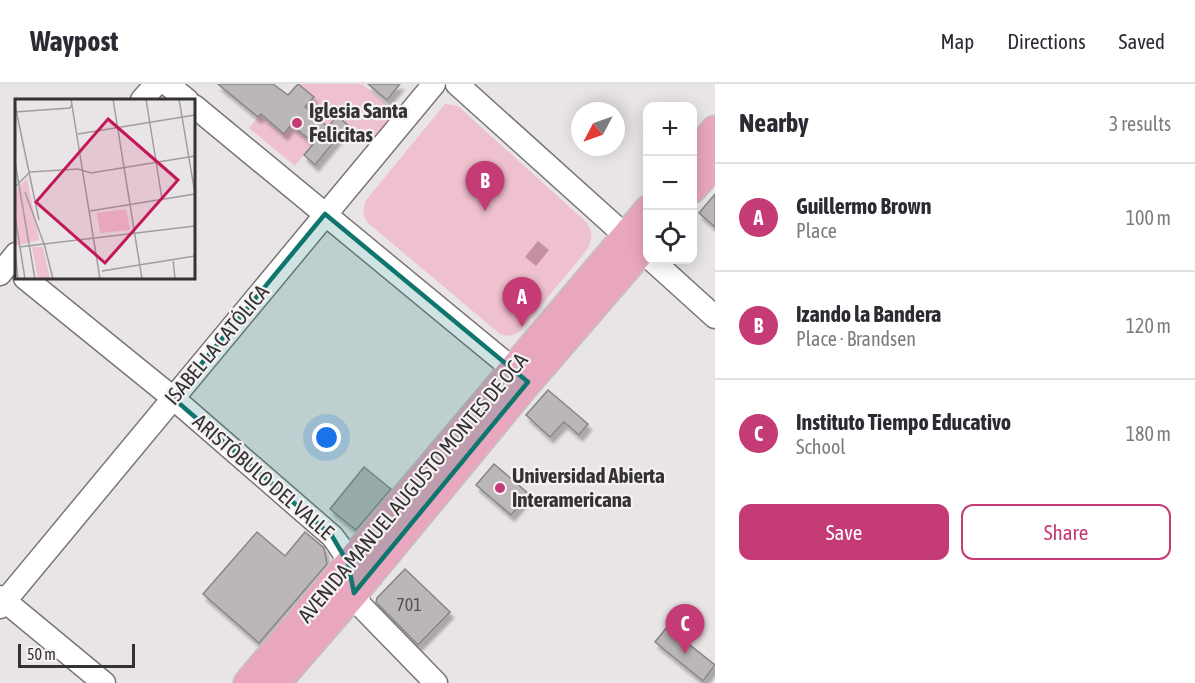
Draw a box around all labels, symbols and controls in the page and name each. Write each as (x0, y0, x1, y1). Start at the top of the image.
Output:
text: Waypost (30, 25, 118, 57)
text: Map (940, 29, 974, 53)
text: Directions (1007, 29, 1086, 53)
text: Saved (1119, 29, 1165, 53)
place label: Iglesia Santa Felicitas (309, 98, 408, 146)
inset map (15, 99, 195, 279)
north arrow (571, 102, 625, 156)
map controls (643, 102, 697, 264)
button: + (643, 102, 697, 156)
text: Nearby (739, 108, 809, 138)
text: 3 results (1109, 112, 1171, 135)
marker: Iglesia Santa Felicitas (290, 116, 304, 130)
button: − (643, 156, 697, 210)
pin: B (466, 162, 504, 211)
text: Guillermo Brown (796, 193, 931, 219)
text: A (754, 206, 763, 229)
text: 100 m (1126, 206, 1171, 229)
button: locate (643, 210, 697, 264)
text: Place (796, 219, 837, 242)
pin: A (502, 278, 542, 327)
street label: ISABEL LA CATÓLICA (159, 279, 274, 409)
text: Izando la Bandera (796, 301, 941, 327)
text: B (754, 314, 763, 337)
text: 120 m (1126, 314, 1171, 337)
text: Place · Brandsen (796, 327, 916, 350)
street label: AVENIDA MANUEL AUGUSTO MONTES DE OCA (292, 347, 532, 627)
street label: ARISTÓBULO DEL VALLE (189, 409, 339, 544)
text: Instituto Tiempo Educativo (796, 409, 1011, 435)
text: C (754, 422, 763, 445)
text: 180 m (1126, 422, 1171, 445)
your location (312, 423, 341, 452)
text: School (796, 435, 846, 458)
place label: Universidad Abierta Interamericana (512, 463, 665, 511)
marker: Universidad Abierta Interamericana (493, 481, 507, 495)
button: Save (739, 504, 949, 560)
button: Share (961, 504, 1171, 560)
house number: 701 (396, 594, 422, 615)
pin: C (666, 604, 704, 654)
scale bar (18, 641, 135, 668)
text: 50 m (27, 645, 56, 663)

